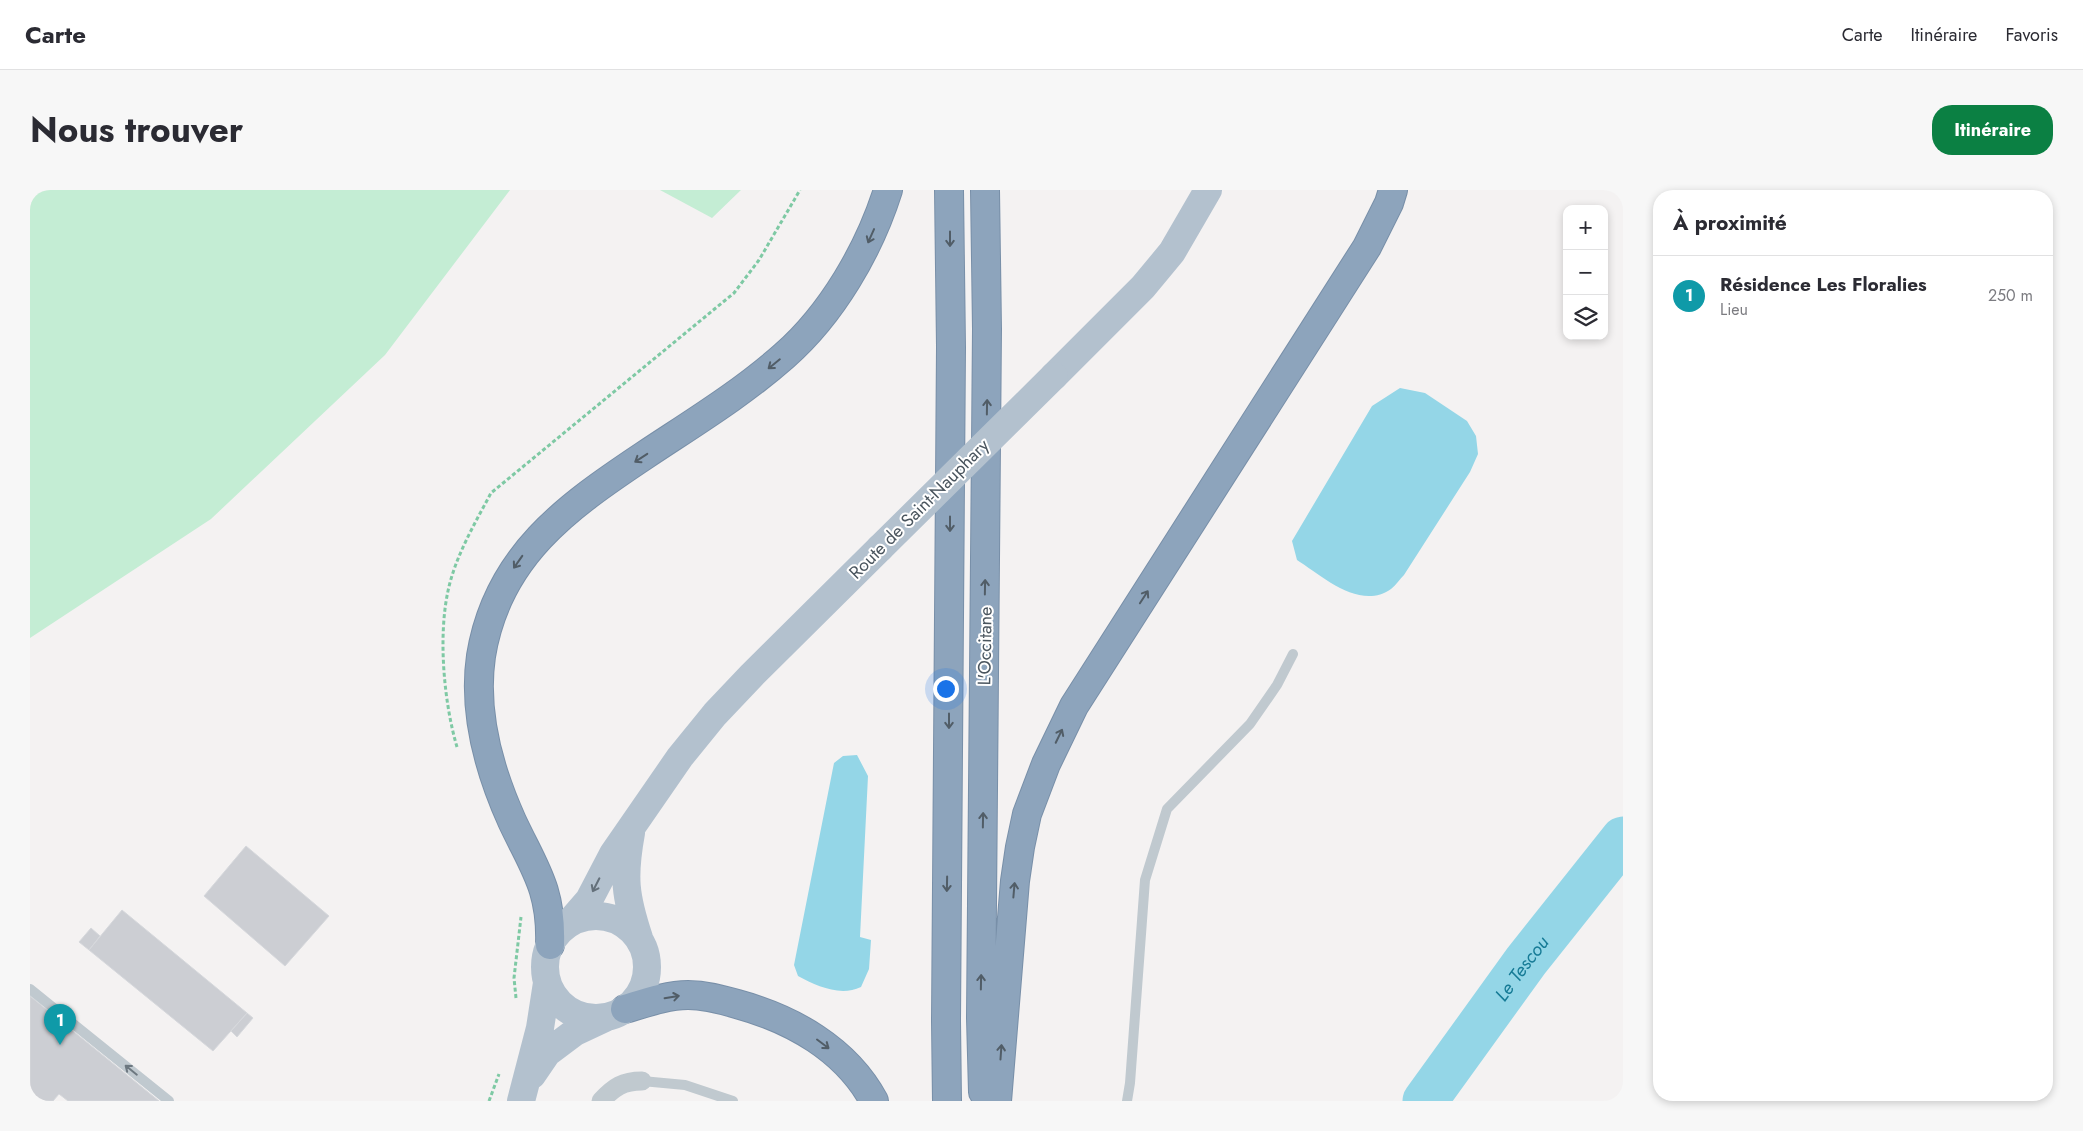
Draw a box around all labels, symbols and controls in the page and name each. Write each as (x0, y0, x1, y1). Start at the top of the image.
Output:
text: Carte (25, 17, 86, 52)
text: Carte (1842, 22, 1883, 48)
text: Itinéraire (1911, 22, 1977, 48)
text: Favoris (2005, 22, 2058, 48)
text: Nous trouver (30, 105, 243, 155)
button: Itinéraire (1932, 105, 2053, 155)
map controls (1563, 205, 1608, 340)
button: + (1563, 205, 1608, 250)
text: À proximité (1673, 208, 1787, 238)
one-way arrow (865, 228, 875, 243)
one-way arrow (945, 230, 955, 246)
button: − (1563, 250, 1608, 295)
text: Résidence Les Floralies (1720, 271, 1927, 298)
text: 1 (1685, 284, 1693, 307)
text: 250 m (1988, 284, 2033, 307)
button: layers (1563, 295, 1608, 340)
text: Lieu (1720, 298, 1748, 321)
one-way arrow (768, 359, 781, 370)
one-way arrow (982, 400, 992, 416)
street label: Route de Saint-Nauphary (843, 433, 995, 585)
one-way arrow (634, 453, 648, 463)
one-way arrow (945, 515, 955, 531)
one-way arrow (513, 555, 523, 569)
one-way arrow (980, 580, 990, 596)
one-way arrow (1139, 590, 1149, 604)
street label: L'Occitane (971, 606, 999, 686)
your location (933, 676, 959, 702)
one-way arrow (944, 712, 954, 729)
one-way arrow (1055, 728, 1065, 743)
one-way arrow (978, 812, 988, 828)
one-way arrow (942, 875, 952, 891)
one-way arrow (591, 877, 600, 892)
one-way arrow (1009, 883, 1019, 899)
water label: Le Tescou (1488, 930, 1555, 1007)
one-way arrow (976, 975, 986, 991)
one-way arrow (663, 991, 679, 1001)
pin: 1 (44, 1004, 76, 1045)
one-way arrow (816, 1039, 830, 1049)
one-way arrow (996, 1045, 1006, 1061)
one-way arrow (125, 1065, 138, 1076)

